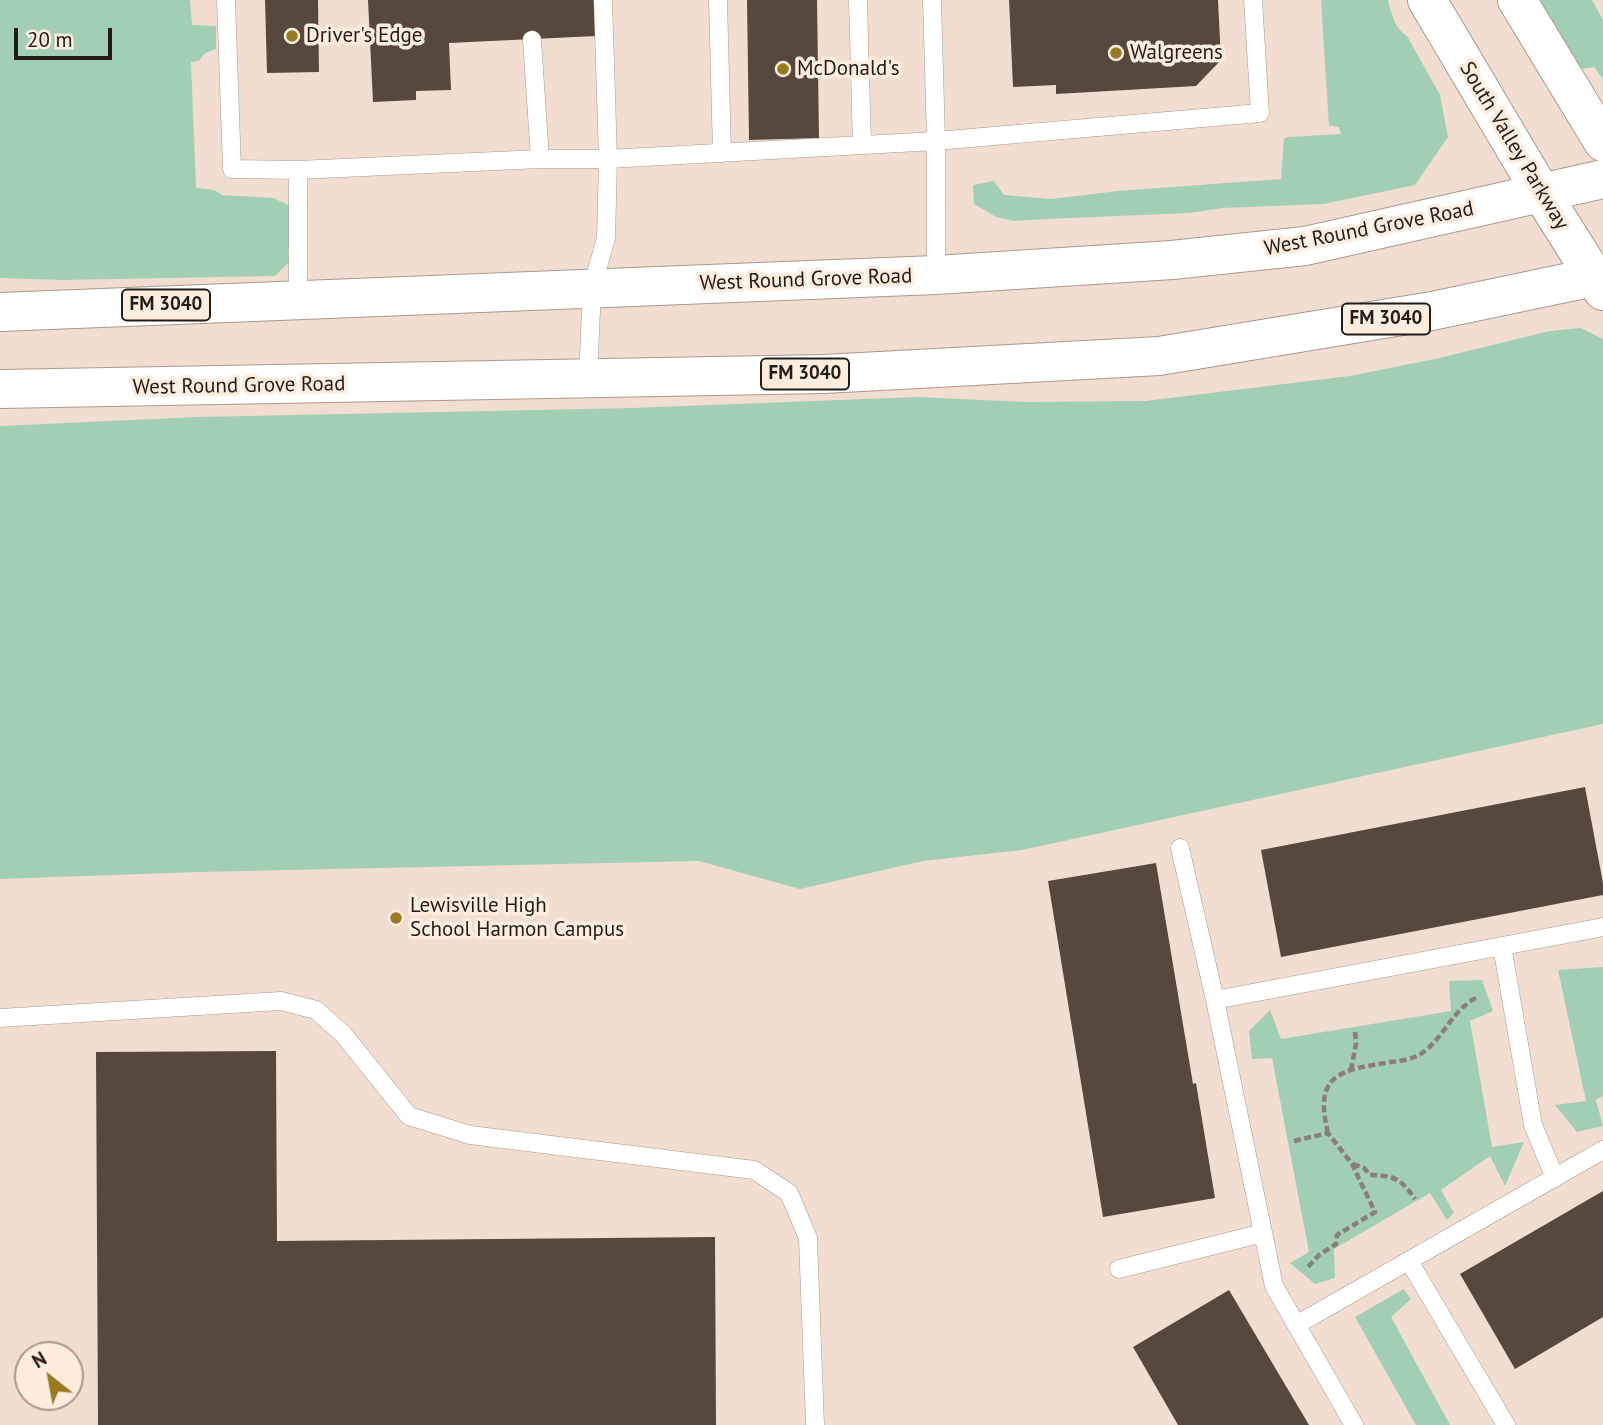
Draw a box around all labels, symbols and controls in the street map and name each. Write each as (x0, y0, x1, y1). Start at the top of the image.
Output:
scale bar (18, 14, 116, 58)
place label: Driver's Edge (306, 23, 422, 49)
text: 20 m (27, 26, 73, 53)
marker: Driver's Edge (284, 28, 300, 44)
place label: Walgreens (1130, 40, 1223, 66)
marker: Walgreens (1108, 45, 1124, 61)
place label: McDonald's (797, 56, 900, 82)
street label: South Valley Parkway (1454, 58, 1574, 234)
marker: McDonald's (775, 61, 791, 77)
street label: West Round Grove Road (1262, 196, 1476, 262)
street label: West Round Grove Road (699, 264, 913, 296)
road number: FM 3040 (122, 290, 210, 320)
road number: FM 3040 (1342, 304, 1430, 334)
road number: FM 3040 (761, 358, 849, 390)
street label: West Round Grove Road (132, 372, 346, 400)
place label: Lewisville High School Harmon Campus (410, 893, 624, 943)
marker: Lewisville High School Harmon Campus (388, 910, 404, 926)
north arrow (14, 1341, 84, 1411)
text: N (28, 1346, 51, 1373)

